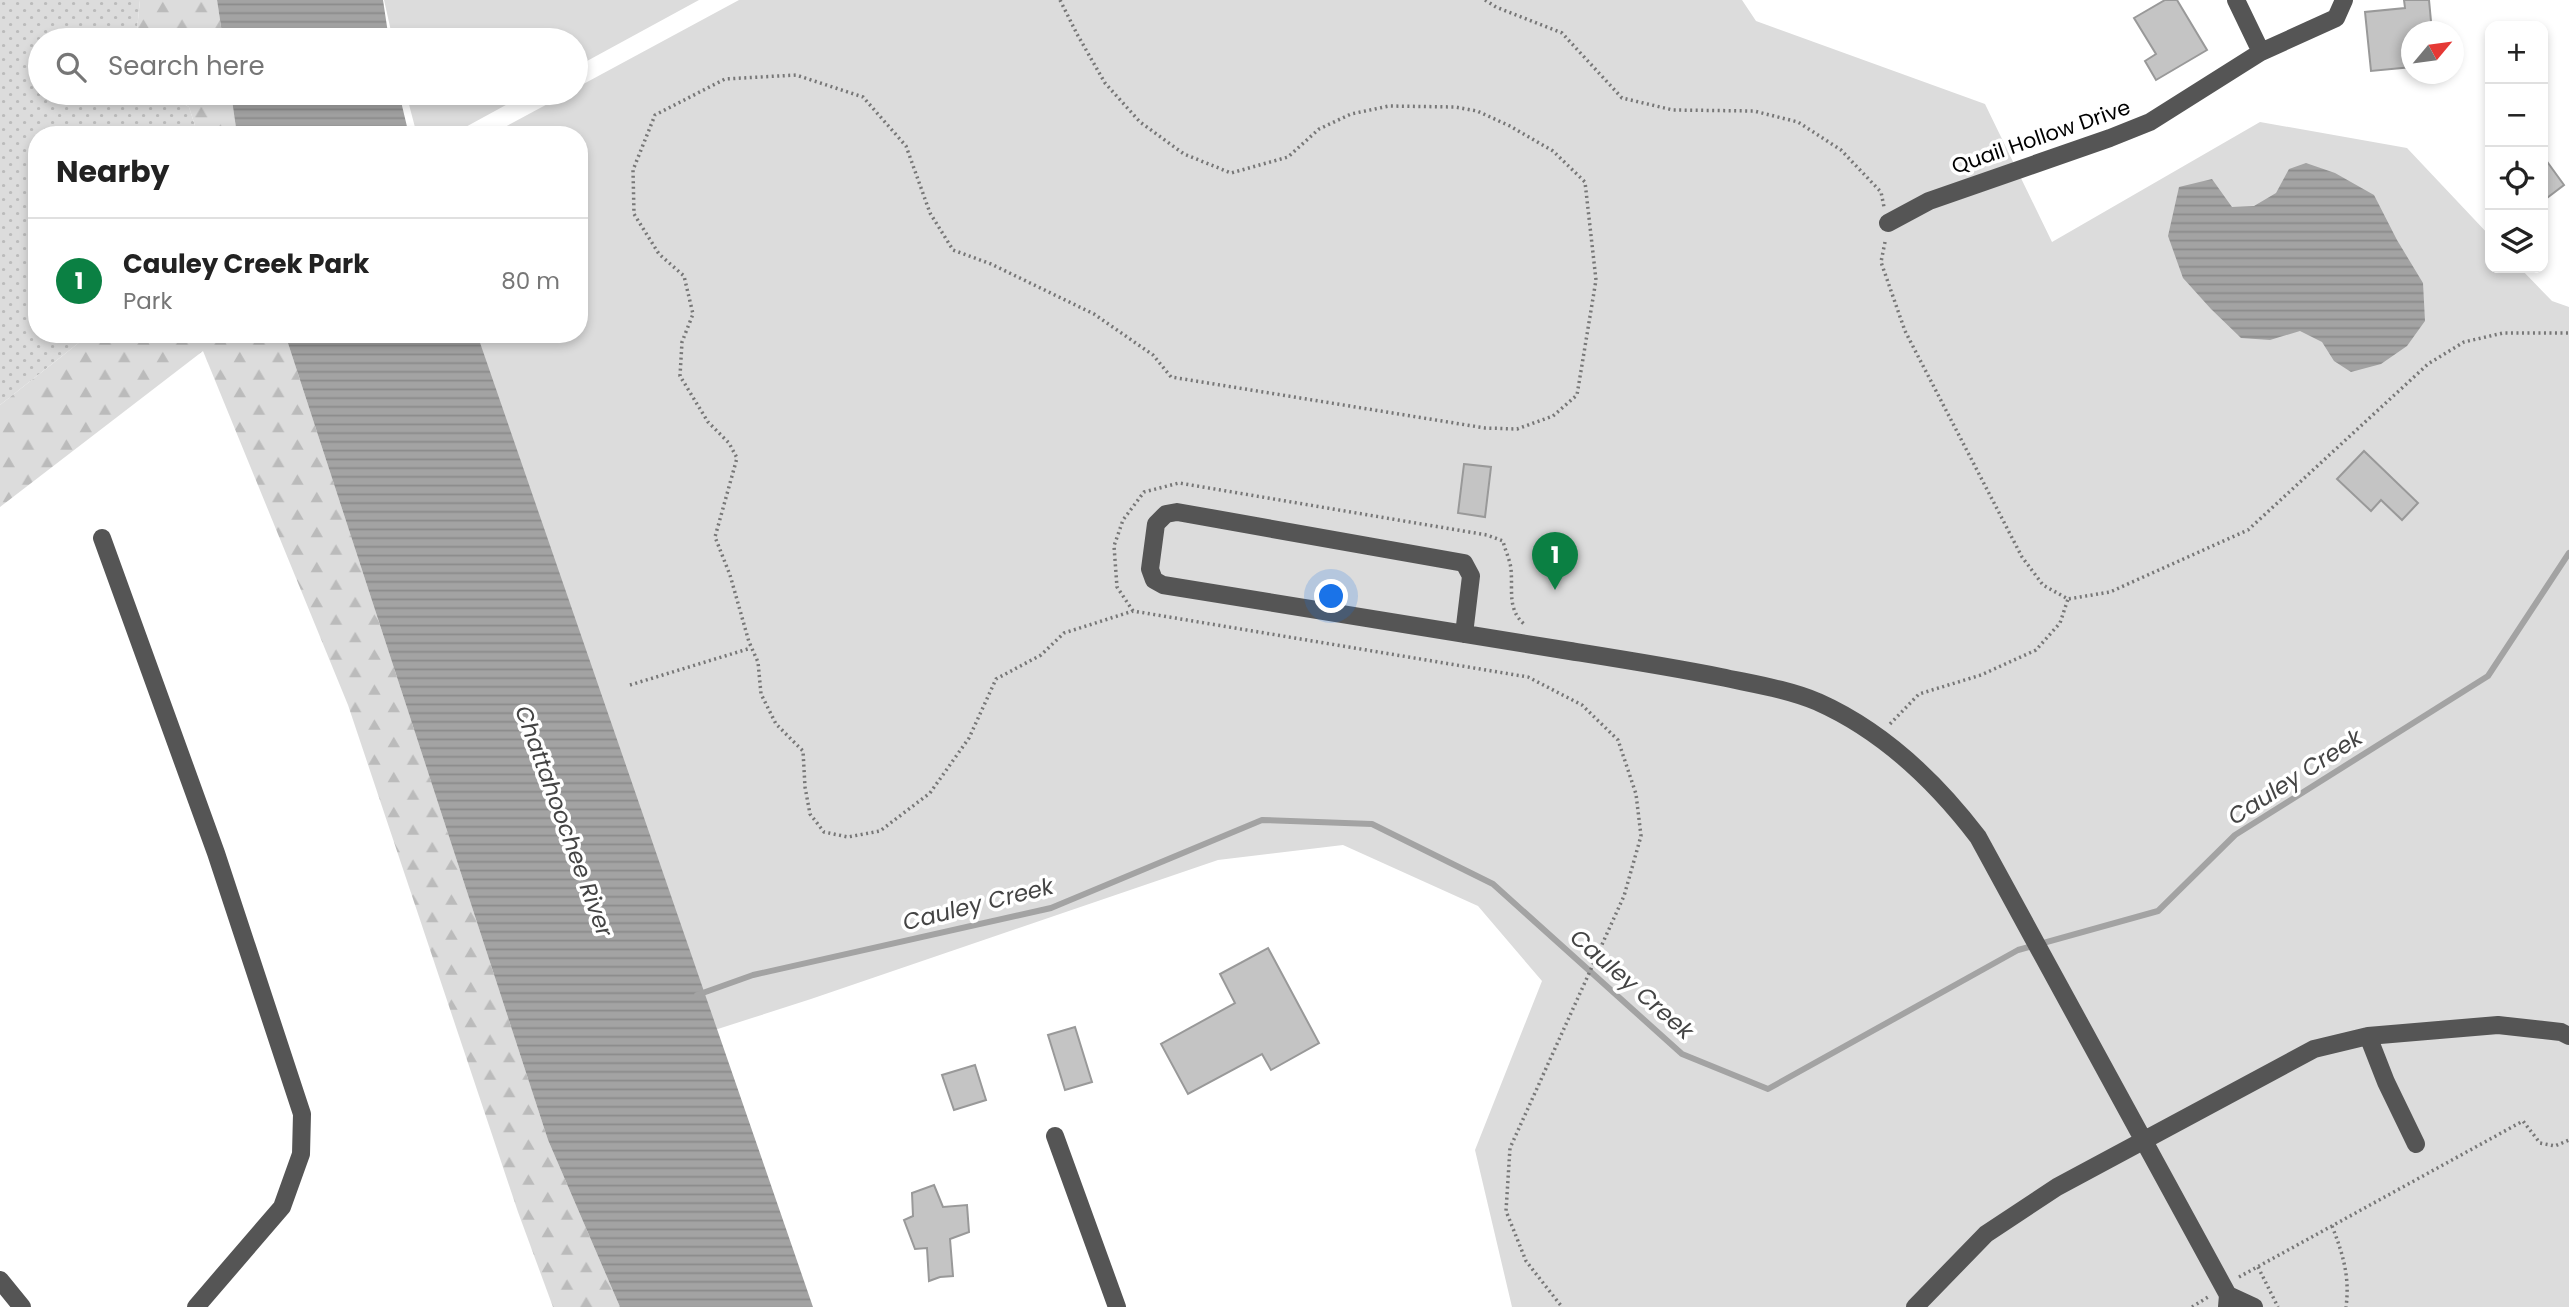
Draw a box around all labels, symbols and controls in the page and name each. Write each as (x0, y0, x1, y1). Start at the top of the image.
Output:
north arrow (2401, 21, 2464, 84)
map controls (2485, 21, 2548, 273)
button: + (2485, 21, 2548, 84)
search box (28, 28, 588, 105)
icon: search (52, 48, 90, 86)
text: Search here (108, 48, 265, 84)
button: − (2485, 84, 2548, 147)
street label: Quail Hollow Drive (1948, 92, 2134, 181)
button: locate (2485, 147, 2548, 210)
text: Nearby (56, 150, 170, 193)
button: layers (2485, 210, 2548, 273)
text: Cauley Creek Park (123, 246, 369, 282)
text: 1 (75, 265, 83, 297)
text: 80 m (501, 265, 560, 297)
text: Park (123, 285, 172, 317)
pin: 1 (1532, 532, 1578, 590)
your location (1314, 579, 1348, 613)
water label: Chattahoochee River (507, 701, 621, 942)
water label: Cauley Creek (2222, 721, 2369, 832)
water label: Cauley Creek (899, 870, 1058, 938)
water label: Cauley Creek (1563, 921, 1702, 1047)

